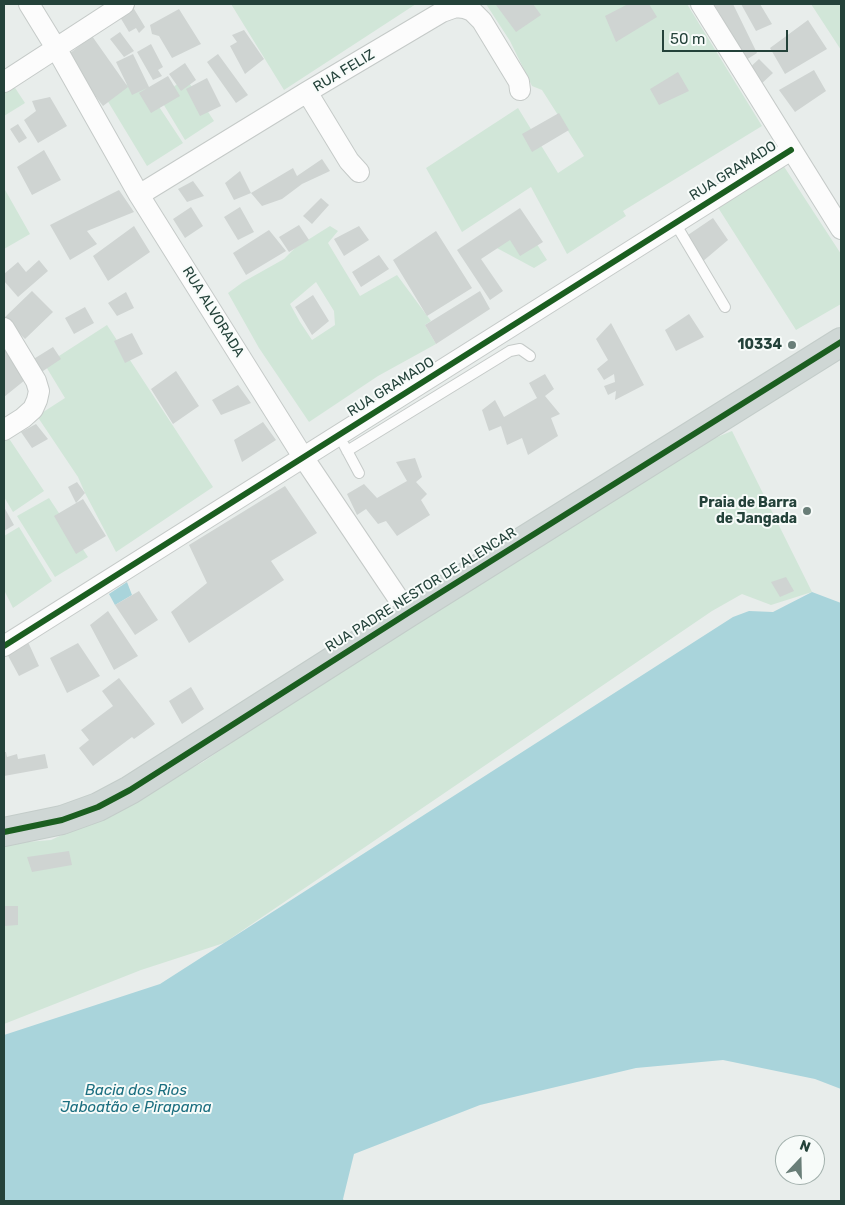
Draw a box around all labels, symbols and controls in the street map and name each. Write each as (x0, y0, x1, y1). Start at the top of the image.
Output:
scale bar (665, 20, 791, 52)
text: 50 m (670, 30, 705, 48)
street label: RUA FELIZ (310, 46, 378, 96)
street label: RUA GRAMADO (686, 138, 780, 204)
street label: RUA ALVORADA (179, 264, 247, 360)
place label: 10334 (738, 337, 782, 353)
marker: 10334 (786, 339, 798, 351)
street label: RUA GRAMADO (344, 354, 438, 420)
place label: Praia de Barra de Jangada (699, 495, 797, 528)
marker: Praia de Barra de Jangada (801, 505, 813, 517)
street label: RUA PADRE NESTOR DE ALENCAR (323, 524, 519, 656)
water label: Bacia dos Rios Jaboatão e Pirapama (60, 1082, 212, 1117)
north arrow (775, 1135, 825, 1185)
text: N (797, 1137, 813, 1156)

